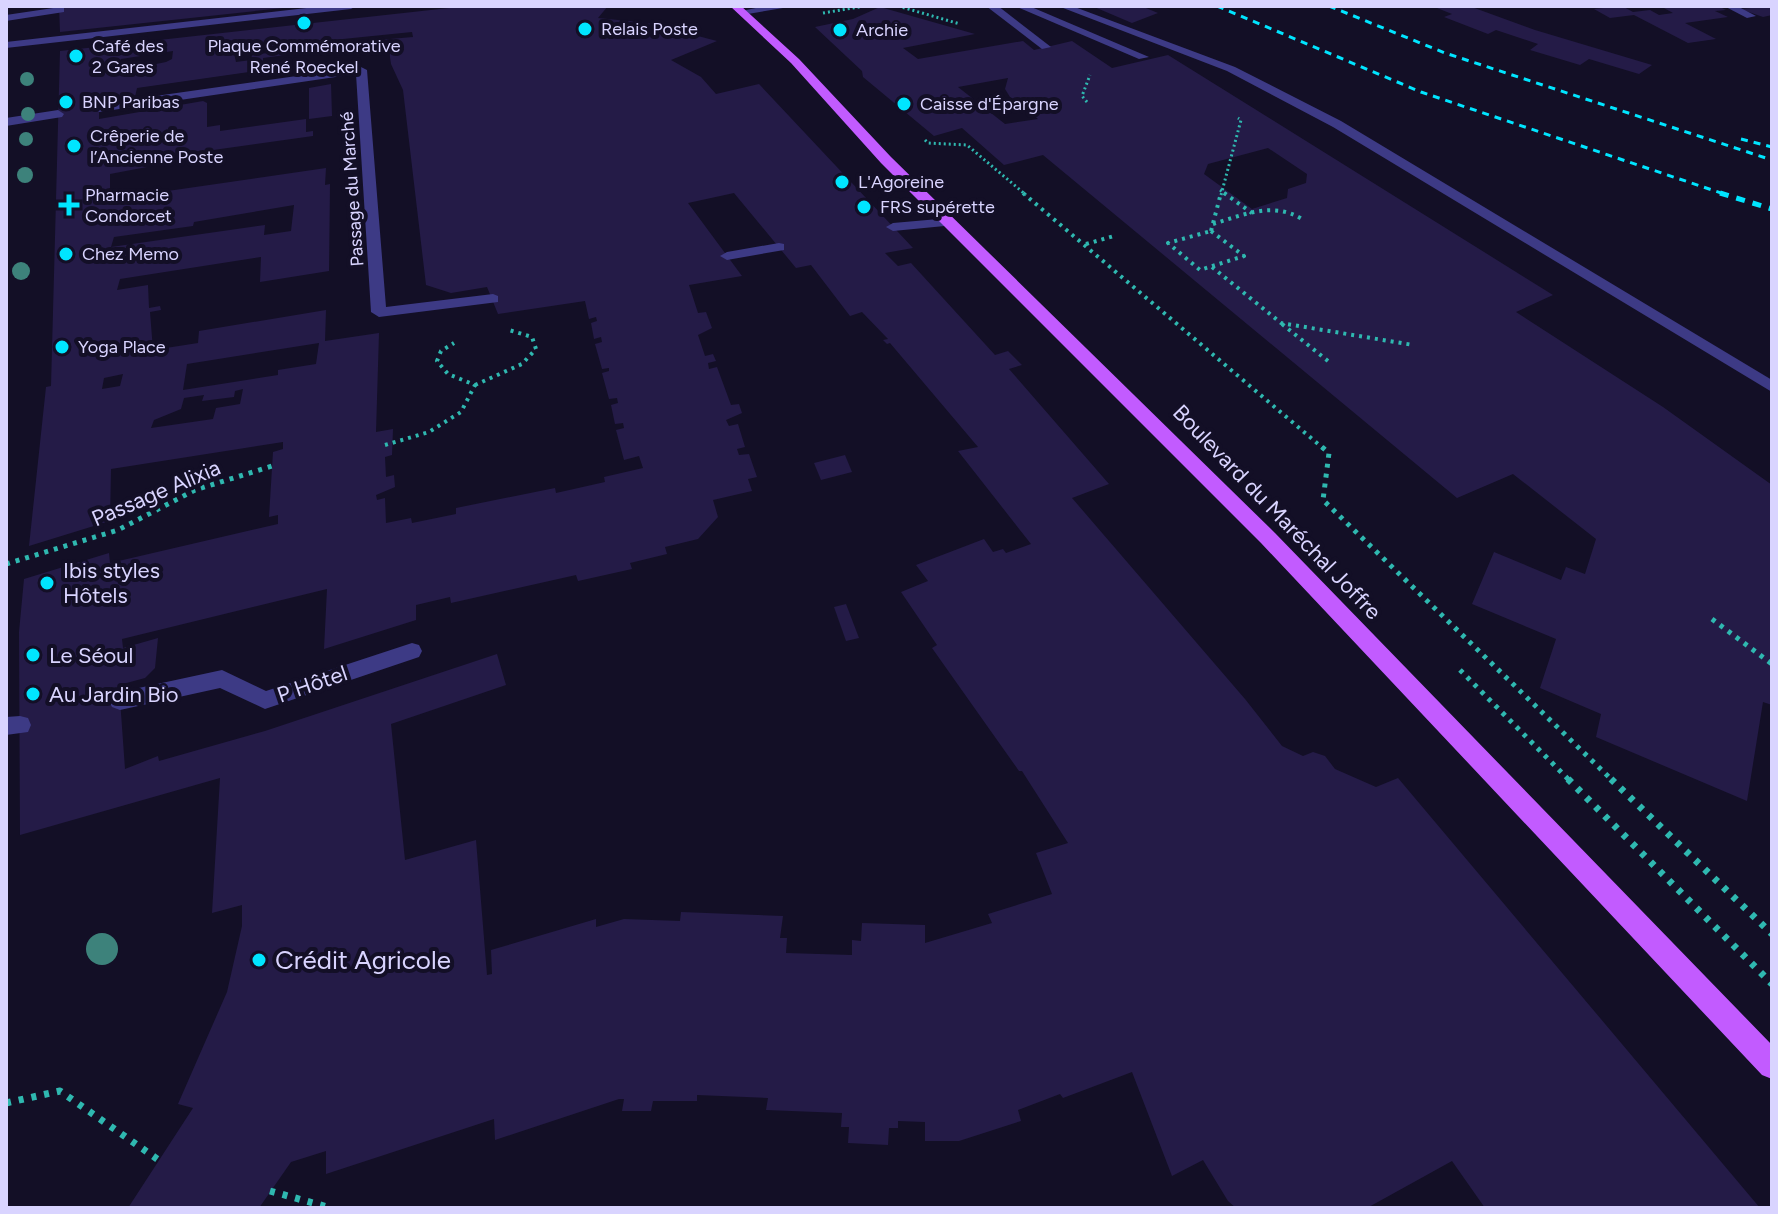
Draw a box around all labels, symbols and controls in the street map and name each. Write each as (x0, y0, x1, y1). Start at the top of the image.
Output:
marker: Plaque Commémorative René Roeckel (295, 14, 313, 32)
place label: Relais Poste (601, 18, 698, 40)
place label: Archie (856, 19, 908, 41)
marker: Relais Poste (576, 20, 594, 38)
marker: Archie (831, 21, 849, 39)
place label: Café des 2 Gares (92, 35, 164, 78)
place label: Plaque Commémorative René Roeckel (207, 35, 401, 78)
marker: Café des 2 Gares (67, 47, 85, 65)
place label: BNP Paribas (82, 91, 180, 113)
marker: BNP Paribas (57, 93, 75, 111)
place label: Caisse d'Épargne (920, 93, 1059, 115)
marker: Caisse d'Épargne (895, 95, 913, 113)
street label: Passage du Marché (336, 111, 368, 267)
place label: Crêperie de l’Ancienne Poste (90, 125, 223, 168)
marker: Crêperie de l’Ancienne Poste (65, 137, 83, 155)
place label: L'Agoreine (858, 171, 944, 193)
marker: L'Agoreine (833, 173, 851, 191)
place label: Pharmacie Condorcet (85, 184, 172, 227)
marker: Pharmacie Condorcet (60, 196, 78, 214)
place label: FRS supérette (880, 196, 995, 218)
marker: FRS supérette (855, 198, 873, 216)
place label: Chez Memo (82, 243, 179, 265)
marker: Chez Memo (57, 245, 75, 263)
place label: Yoga Place (78, 336, 166, 358)
marker: Yoga Place (53, 338, 71, 356)
street label: Boulevard du Maréchal Joffre (1167, 399, 1387, 625)
street label: Passage Alixia (87, 454, 225, 532)
place label: Ibis styles Hôtels (63, 557, 160, 609)
marker: Ibis styles Hôtels (38, 574, 56, 592)
place label: Le Séoul (49, 642, 133, 669)
marker: Le Séoul (24, 646, 42, 664)
street label: P Hôtel (273, 659, 351, 709)
place label: Au Jardin Bio (49, 681, 179, 708)
marker: Au Jardin Bio (24, 685, 42, 703)
place label: Crédit Agricole (275, 944, 451, 976)
marker: Crédit Agricole (250, 951, 268, 969)

